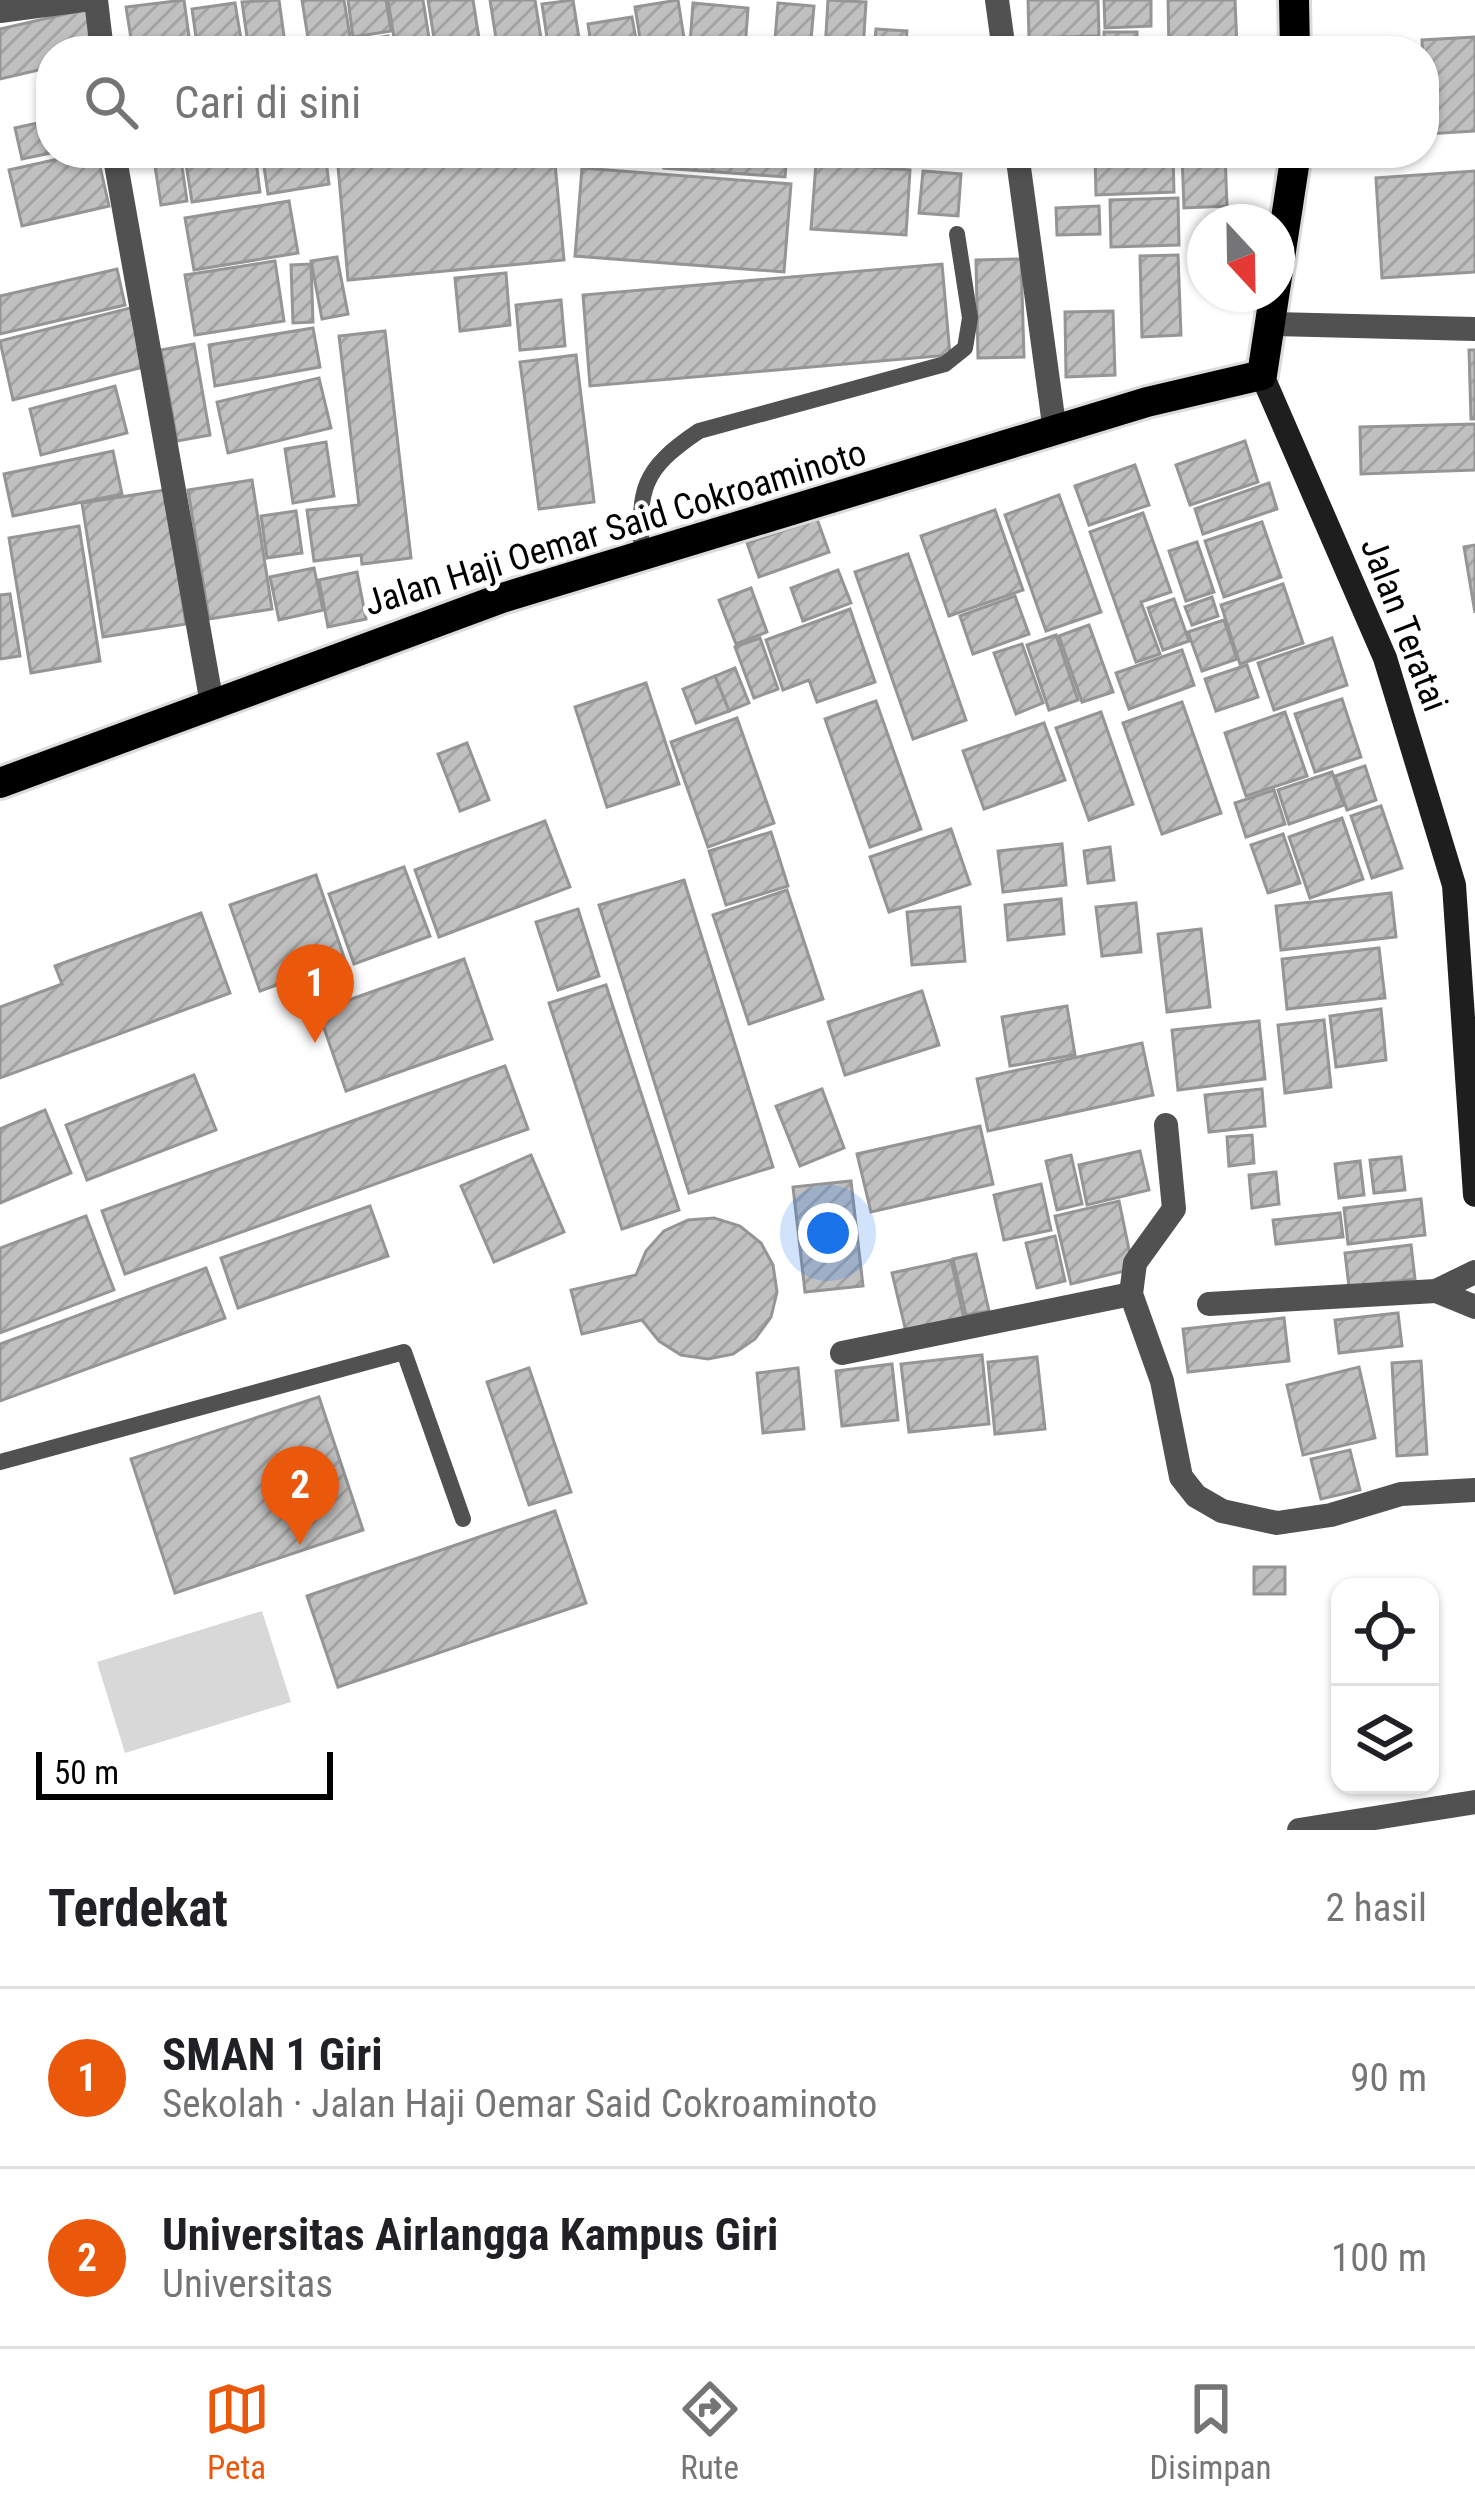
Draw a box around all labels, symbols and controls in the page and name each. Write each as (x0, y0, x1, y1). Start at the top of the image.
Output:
search box (36, 36, 1439, 168)
icon: search (78, 69, 144, 135)
text: Cari di sini (174, 76, 361, 129)
north arrow (1187, 204, 1295, 312)
street label: Jalan Haji Oemar Said Cokroaminoto (359, 432, 871, 624)
street label: Jalan Teratai (1352, 532, 1456, 717)
pin: 1 (276, 944, 354, 1043)
your location (798, 1203, 858, 1263)
pin: 2 (261, 1446, 339, 1545)
map controls (1331, 1578, 1439, 1794)
button: locate (1331, 1578, 1439, 1686)
button: layers (1331, 1686, 1439, 1794)
scale bar (36, 1746, 333, 1799)
text: 50 m (54, 1753, 119, 1792)
text: Terdekat (48, 1879, 228, 1938)
text: 2 hasil (1326, 1885, 1427, 1931)
text: SMAN 1 Giri (162, 2028, 383, 2081)
text: 1 (77, 2055, 97, 2101)
text: 90 m (1350, 2055, 1427, 2101)
text: Sekolah · Jalan Haji Oemar Said Cokroaminoto (162, 2081, 877, 2127)
text: Universitas Airlangga Kampus Giri (162, 2208, 778, 2261)
text: 2 (77, 2235, 97, 2281)
text: 100 m (1331, 2235, 1427, 2281)
text: Universitas (162, 2261, 333, 2307)
tab: Peta (204, 2376, 270, 2487)
tab: Rute (677, 2376, 743, 2487)
tab: Disimpan (1150, 2376, 1271, 2487)

